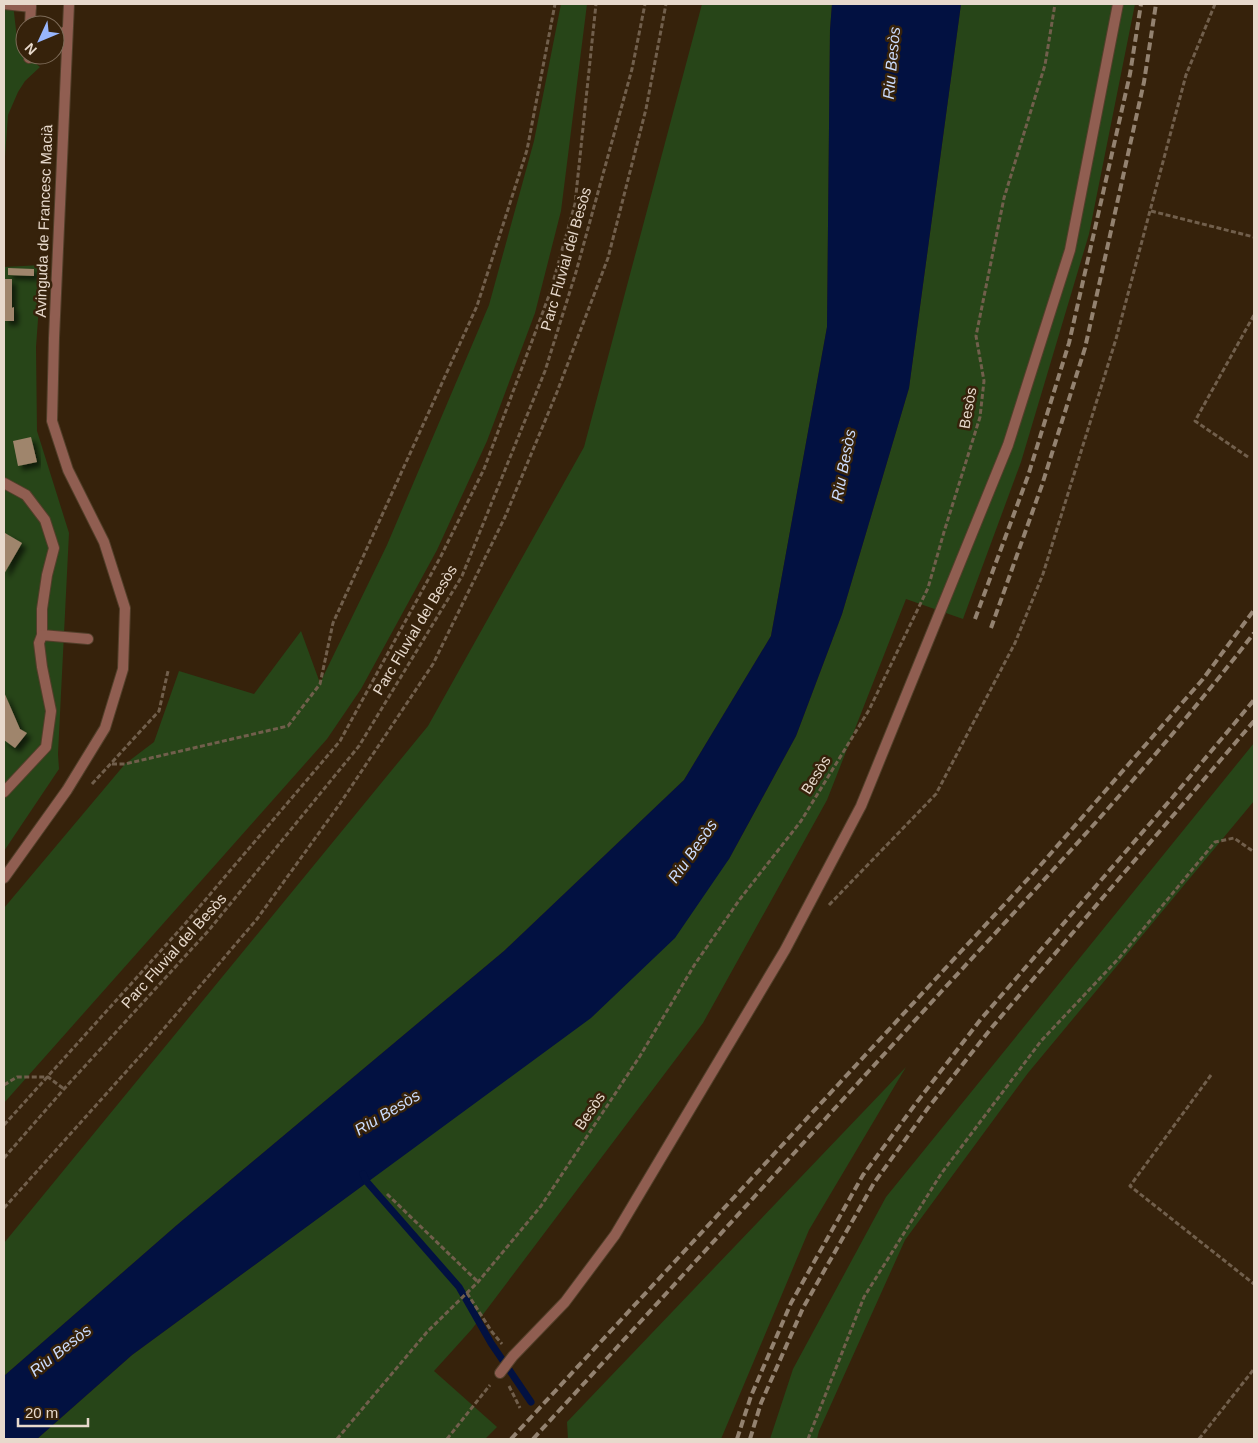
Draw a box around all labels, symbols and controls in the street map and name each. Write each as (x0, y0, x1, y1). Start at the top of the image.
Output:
north arrow (15, 15, 65, 65)
water label: Riu Besòs (880, 26, 903, 100)
text: N (21, 40, 40, 58)
street label: Avinguda de Francesc Macià (32, 124, 55, 318)
street label: Parc Fluvial del Besòs (537, 185, 594, 333)
street label: Besòs (956, 386, 979, 430)
water label: Riu Besòs (828, 428, 859, 503)
street label: Parc Fluvial del Besòs (369, 562, 460, 698)
street label: Besòs (797, 753, 834, 797)
water label: Riu Besòs (665, 817, 720, 886)
street label: Parc Fluvial del Besòs (118, 890, 230, 1011)
water label: Riu Besòs (352, 1086, 423, 1138)
street label: Besòs (571, 1089, 608, 1133)
water label: Riu Besòs (26, 1321, 94, 1380)
scale bar (18, 1396, 88, 1428)
text: 20 m (25, 1404, 58, 1421)

